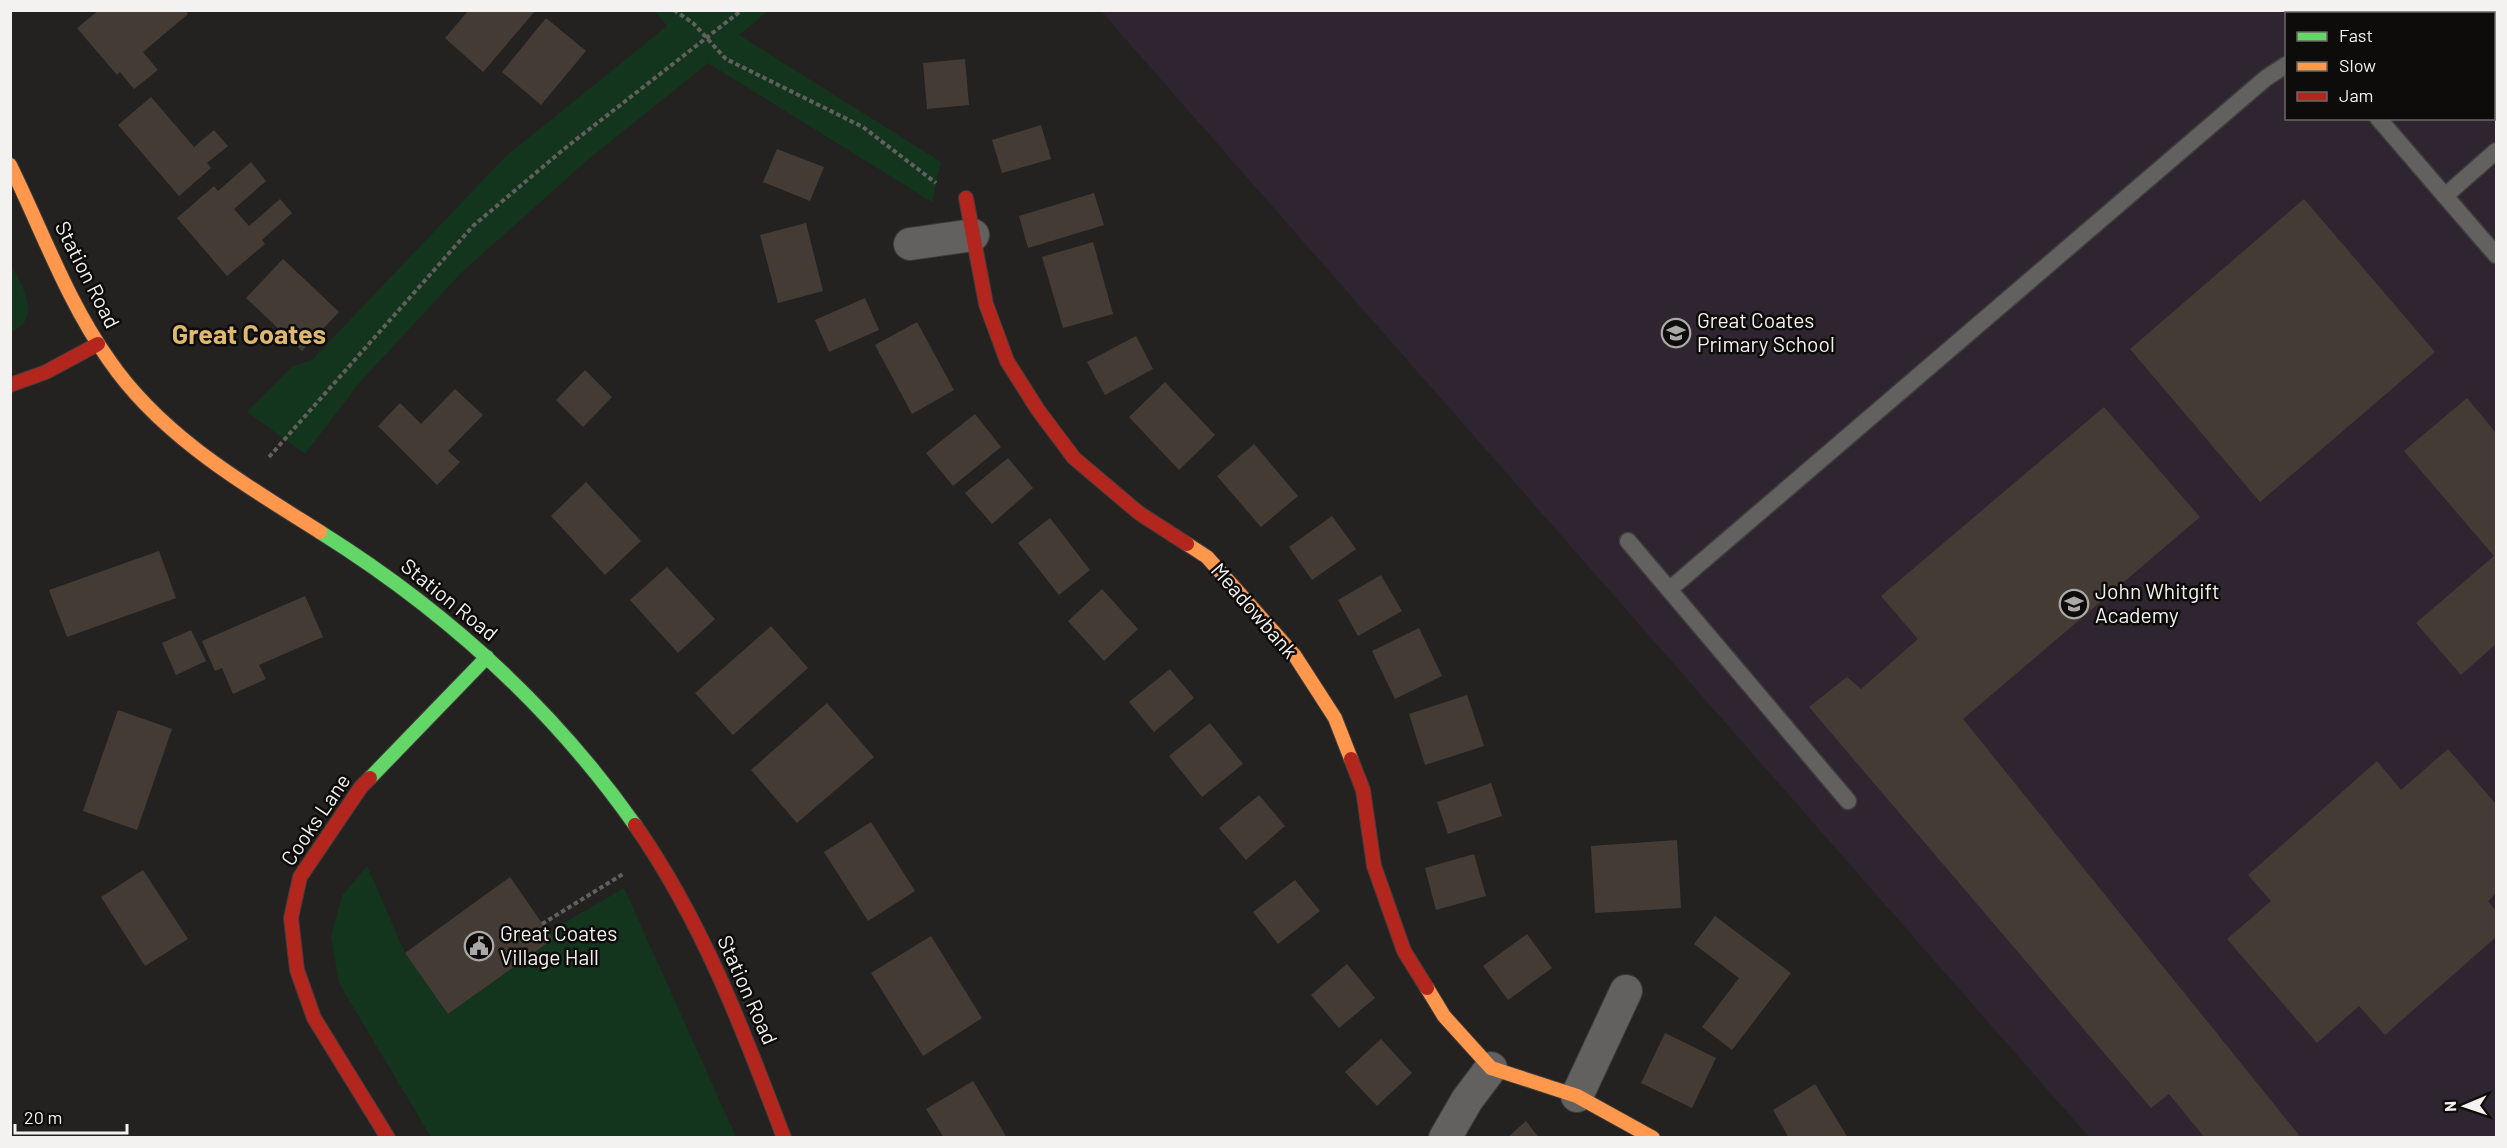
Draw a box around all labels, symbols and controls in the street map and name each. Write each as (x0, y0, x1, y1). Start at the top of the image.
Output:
legend (2285, 12, 2495, 120)
text: Fast (2339, 24, 2373, 46)
text: Slow (2339, 54, 2376, 76)
text: Jam (2339, 84, 2373, 106)
street label: Station Road (51, 217, 126, 332)
place label: Great Coates Primary School (1697, 307, 1835, 356)
district label: Great Coates (172, 317, 326, 349)
school or university icon: Great Coates Primary School (1660, 317, 1692, 349)
street label: Station Road (397, 552, 503, 645)
street label: Meadowbank (1207, 557, 1303, 663)
place label: John Whitgift Academy (2095, 578, 2220, 627)
school or university icon: John Whitgift Academy (2058, 588, 2090, 620)
street label: Cooks Lane (275, 768, 355, 870)
place label: Great Coates Village Hall (500, 920, 617, 969)
public building icon: Great Coates Village Hall (463, 930, 495, 962)
street label: Station Road (713, 931, 784, 1048)
north arrow (2435, 1076, 2495, 1136)
scale bar (15, 1097, 128, 1135)
text: N (2440, 1101, 2459, 1112)
text: 20 m (24, 1106, 62, 1128)

